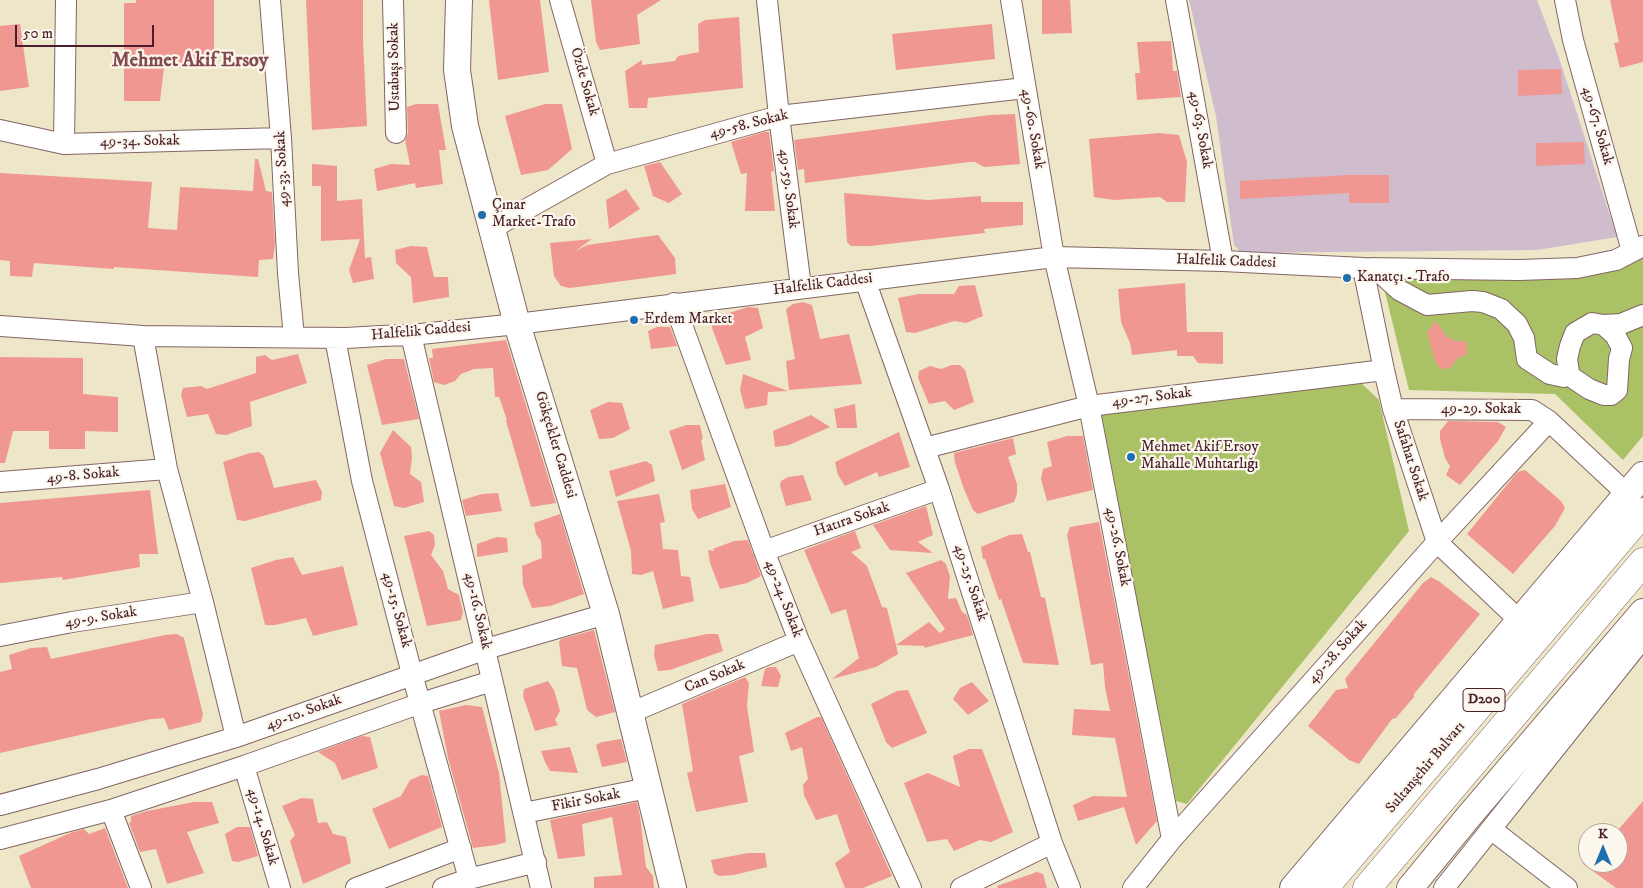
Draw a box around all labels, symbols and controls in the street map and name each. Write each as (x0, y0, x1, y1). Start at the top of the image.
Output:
scale bar (18, 15, 156, 47)
street label: Ustabaşı Sokak (385, 22, 405, 112)
text: 50 m (23, 24, 53, 43)
street label: Özde Sokak (566, 46, 602, 118)
district label: Mehmet Akif Ersoy (112, 50, 268, 74)
street label: 49-67. Sokak (1577, 85, 1617, 167)
street label: 49-60. Sokak (1016, 87, 1048, 171)
street label: 49-63. Sokak (1184, 90, 1216, 170)
street label: 49-58. Sokak (708, 107, 790, 143)
street label: 49-33. Sokak (272, 130, 294, 208)
street label: 49-34. Sokak (100, 132, 180, 152)
street label: 49-59. Sokak (774, 148, 802, 230)
place label: Çınar Market-Trafo (492, 197, 576, 232)
marker: Çınar Market-Trafo (476, 209, 488, 221)
street label: Halfelik Caddesi (1176, 251, 1276, 273)
place label: Kanatçı - Trafo (1357, 269, 1450, 287)
street label: Halfelik Caddesi (772, 270, 874, 300)
marker: Kanatçı - Trafo (1341, 272, 1353, 284)
place label: Erdem Market (644, 311, 732, 329)
marker: Erdem Market (628, 314, 640, 326)
street label: Halfelik Caddesi (370, 319, 472, 345)
street label: 49-27. Sokak (1111, 384, 1193, 412)
street label: Gökçekler Caddesi (530, 389, 580, 501)
street label: 49-29. Sokak (1441, 401, 1521, 419)
street label: Safahat Sokak (1388, 418, 1432, 504)
place label: Mehmet Akif Ersoy Mahalle Muhtarlığı (1141, 439, 1258, 474)
marker: Mehmet Akif Ersoy Mahalle Muhtarlığı (1125, 451, 1137, 463)
street label: 49-8. Sokak (46, 464, 120, 488)
street label: Hatıra Sokak (812, 499, 892, 541)
street label: 49-26. Sokak (1100, 506, 1134, 588)
street label: 49-25. Sokak (949, 542, 991, 624)
street label: 49-24. Sokak (760, 558, 806, 640)
street label: 49-15. Sokak (377, 570, 415, 650)
street label: 49-16. Sokak (459, 571, 495, 651)
street label: 49-9. Sokak (64, 603, 138, 633)
street label: 49-28. Sokak (1304, 616, 1372, 688)
street label: Can Sokak (682, 656, 748, 698)
road number: D200 (1463, 688, 1505, 712)
street label: 49-10. Sokak (264, 691, 344, 735)
street label: Sultanşehir Bulvarı (1383, 719, 1469, 817)
street label: 49-14. Sokak (242, 786, 282, 868)
street label: Fikir Sokak (550, 786, 622, 816)
north arrow (1578, 823, 1628, 873)
text: K (1598, 825, 1608, 843)

